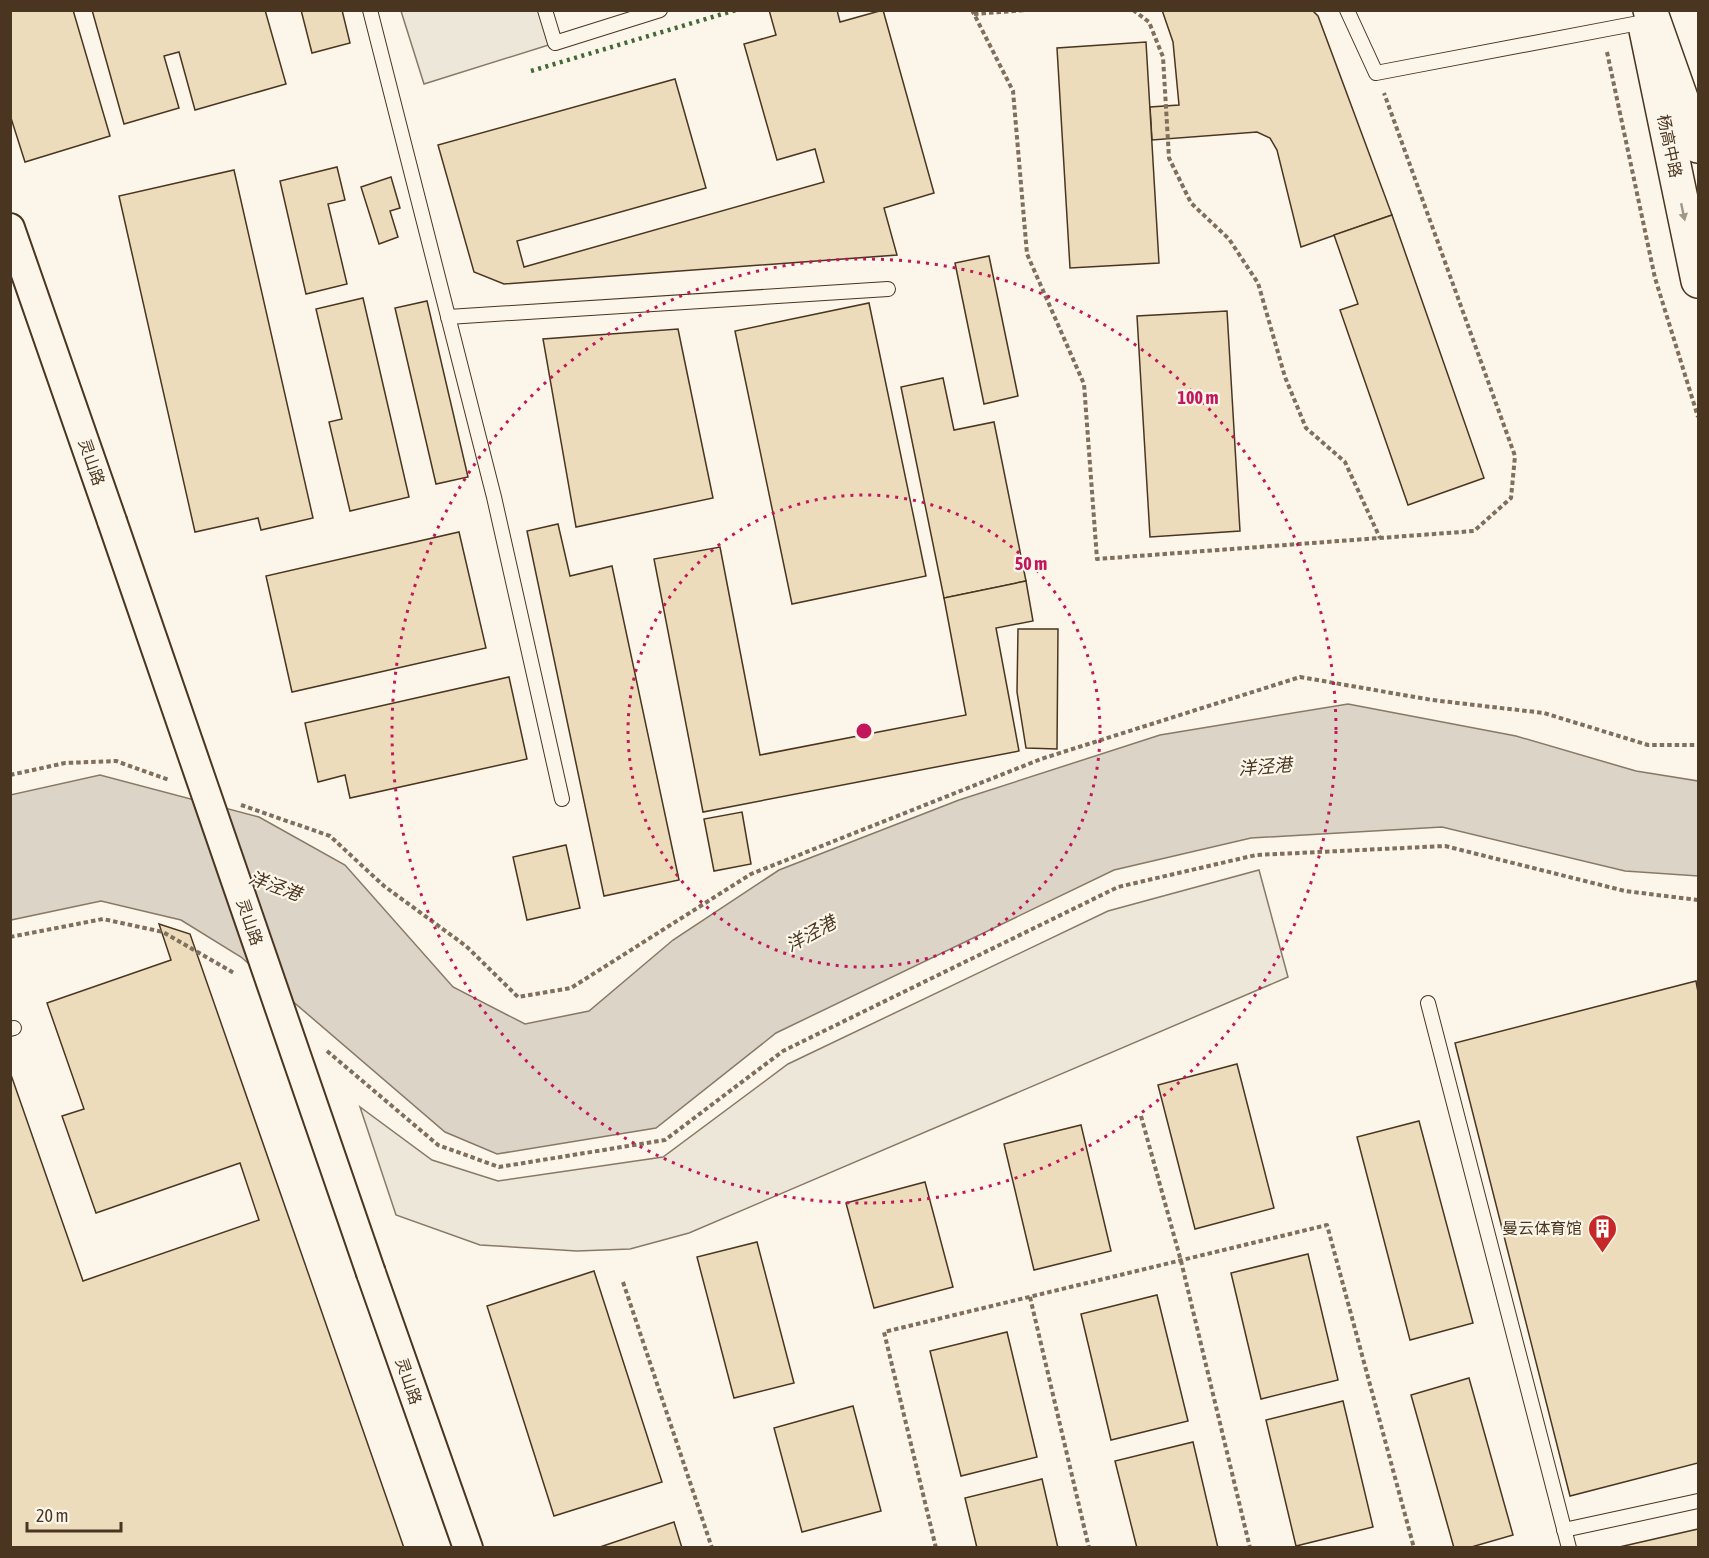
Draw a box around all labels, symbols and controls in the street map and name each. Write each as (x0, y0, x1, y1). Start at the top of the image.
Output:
street label: 杨高中路 (1655, 113, 1685, 179)
one-way arrow (1679, 203, 1688, 222)
text: 100 m (1178, 387, 1218, 408)
street label: 灵山路 (76, 436, 108, 488)
text: 50 m (1015, 553, 1047, 574)
centre of rings (854, 721, 874, 741)
water label: 洋泾港 (1237, 753, 1296, 779)
water label: 洋泾港 (246, 866, 307, 906)
street label: 灵山路 (234, 896, 266, 948)
water label: 洋泾港 (782, 910, 842, 956)
building icon: 曼云体育馆 (1587, 1212, 1619, 1254)
place label: 曼云体育馆 (1502, 1219, 1582, 1237)
street label: 灵山路 (393, 1355, 425, 1407)
scale bar (27, 1495, 122, 1533)
text: 20 m (36, 1505, 68, 1526)

